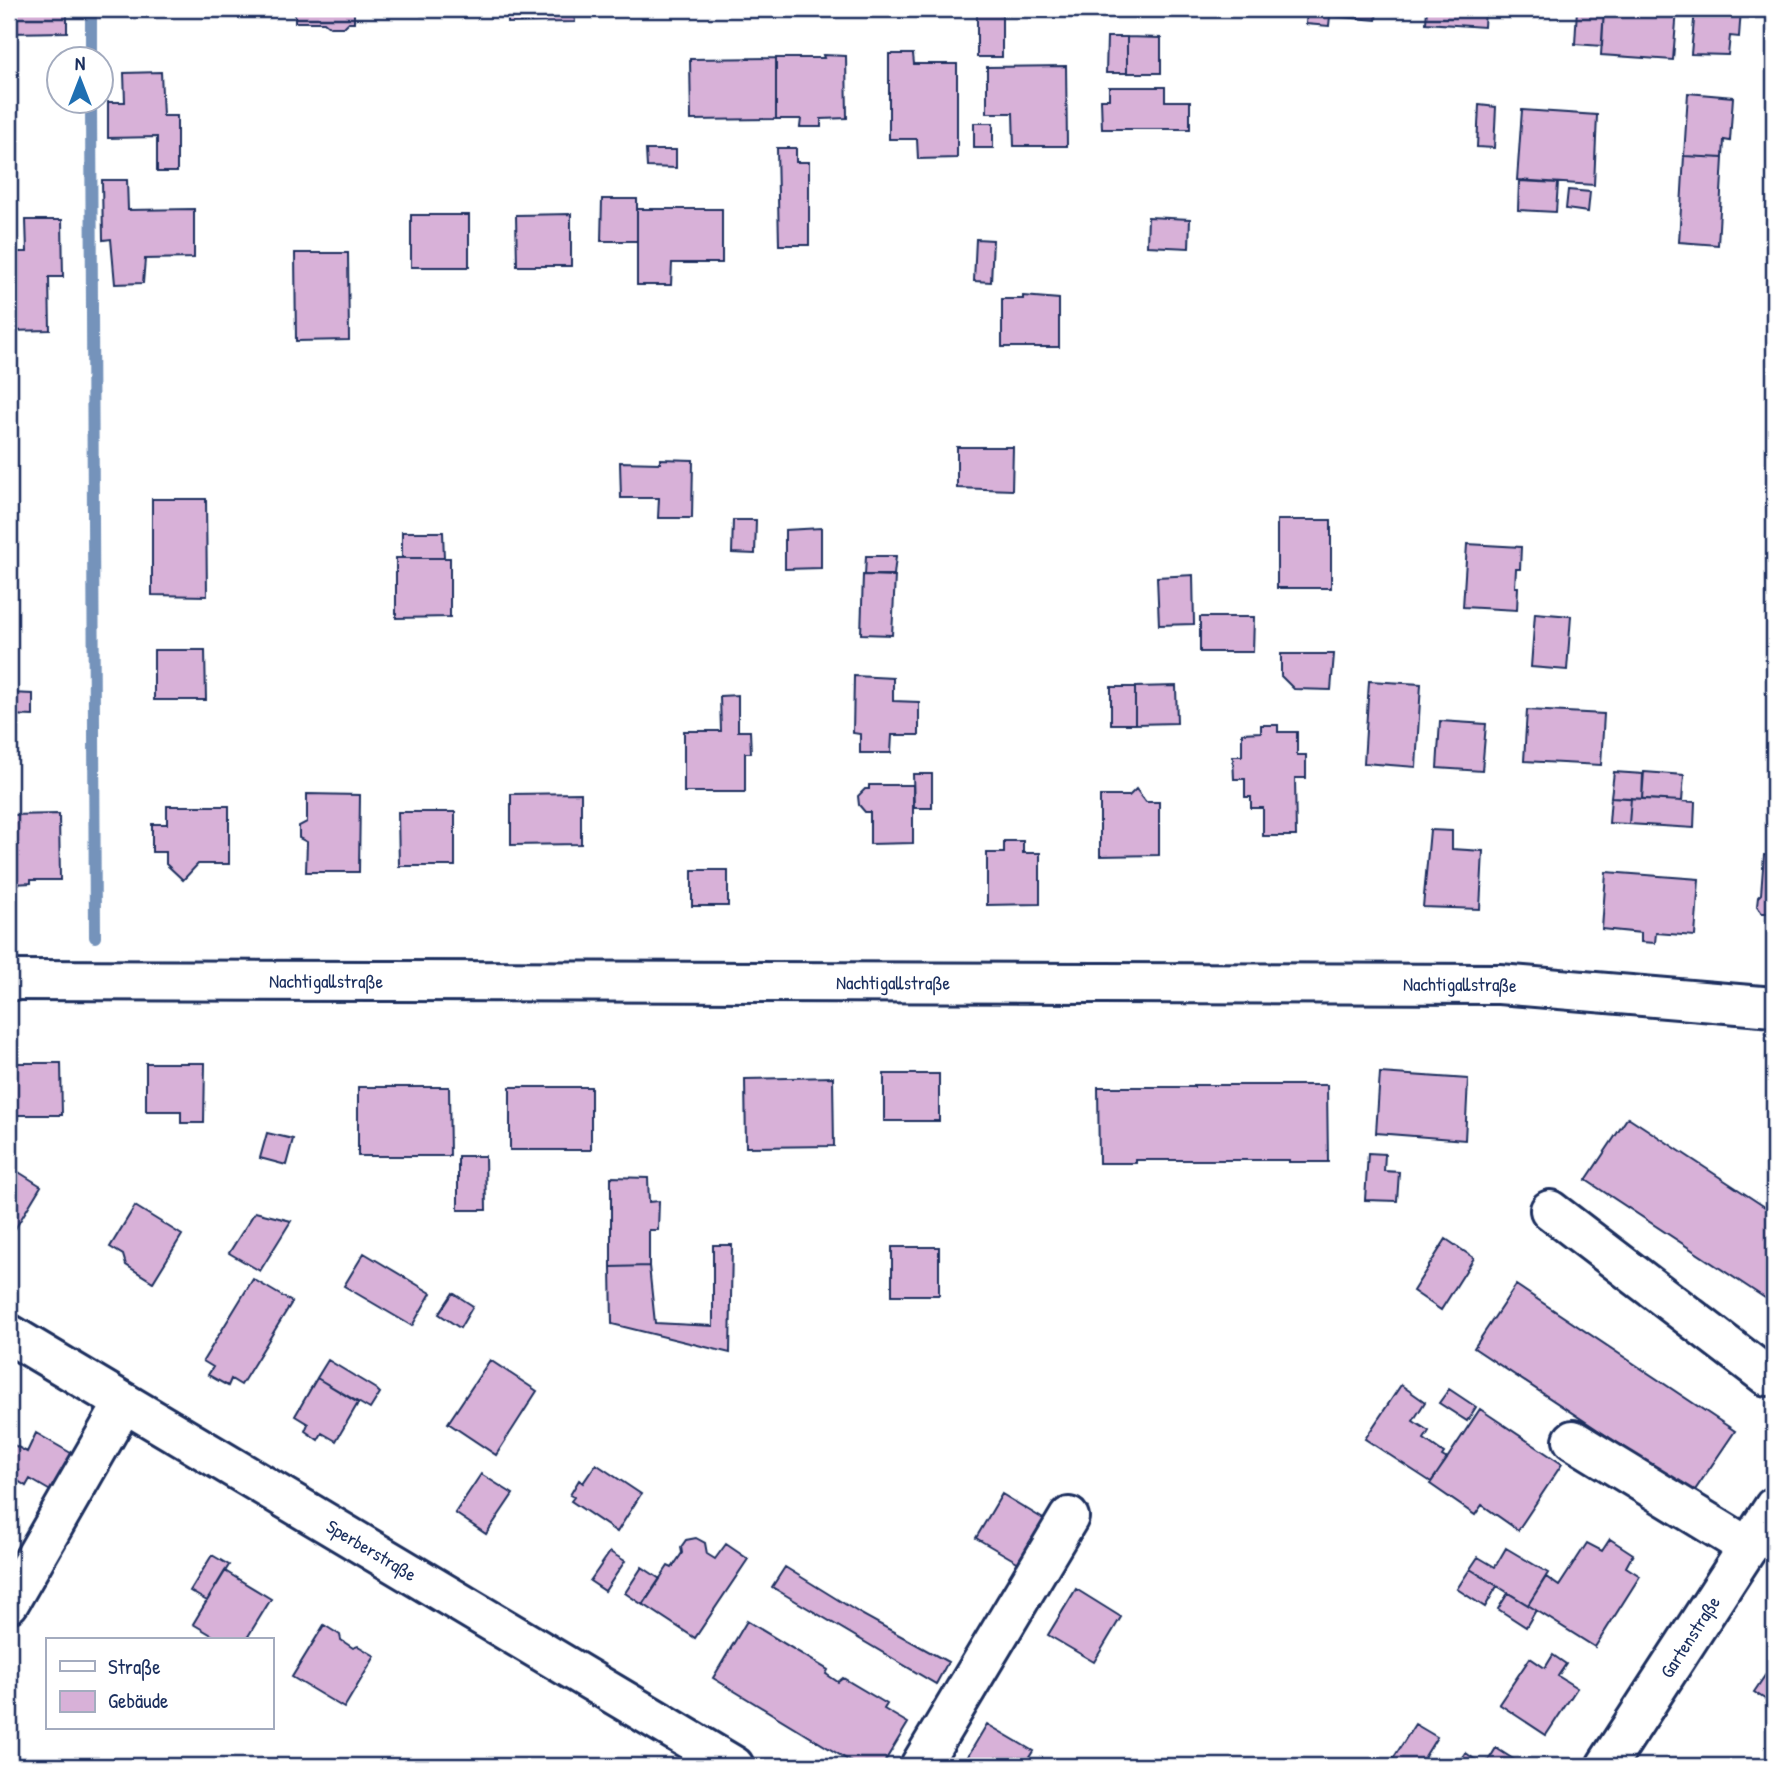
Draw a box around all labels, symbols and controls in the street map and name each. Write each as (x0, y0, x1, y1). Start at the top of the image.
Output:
north arrow (46, 46, 116, 116)
text: N (75, 50, 85, 76)
street label: Nachtigallstraße (269, 968, 384, 994)
street label: Nachtigallstraße (836, 969, 951, 996)
street label: Nachtigallstraße (1403, 971, 1519, 998)
street label: Sperberstraße (322, 1513, 422, 1587)
street label: Gartenstraße (1654, 1590, 1726, 1683)
legend (46, 1638, 273, 1730)
text: Straße (108, 1652, 161, 1681)
text: Gebäude (108, 1686, 168, 1715)

